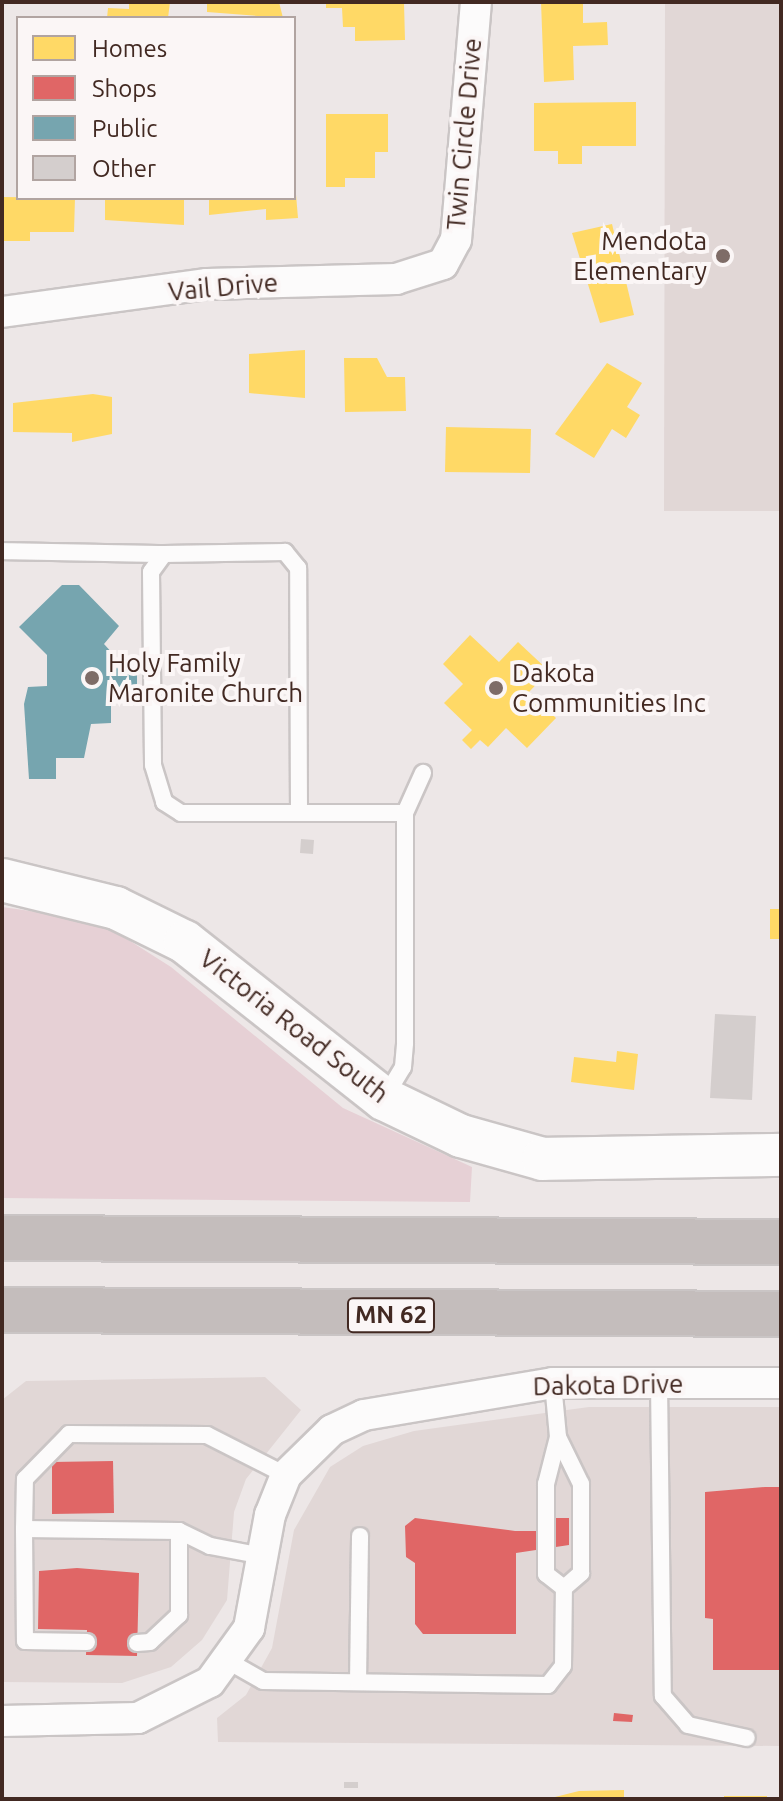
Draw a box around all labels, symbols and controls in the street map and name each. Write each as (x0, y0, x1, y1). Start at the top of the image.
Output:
legend (16, 16, 296, 200)
text: Homes (92, 35, 167, 62)
street label: Twin Circle Drive (440, 37, 488, 231)
text: Shops (92, 75, 157, 102)
text: Public (92, 115, 157, 142)
text: Other (92, 155, 156, 182)
place label: Mendota Elementary (573, 225, 707, 286)
marker: Mendota Elementary (714, 247, 732, 265)
street label: Vail Drive (167, 267, 279, 307)
place label: Holy Family Maronite Church (108, 647, 303, 708)
place label: Dakota Communities Inc (512, 657, 706, 718)
marker: Holy Family Maronite Church (83, 669, 101, 687)
marker: Dakota Communities Inc (487, 679, 505, 697)
street label: Victoria Road South (193, 943, 395, 1109)
road number: MN 62 (345, 1295, 437, 1335)
street label: Dakota Drive (532, 1368, 684, 1402)

